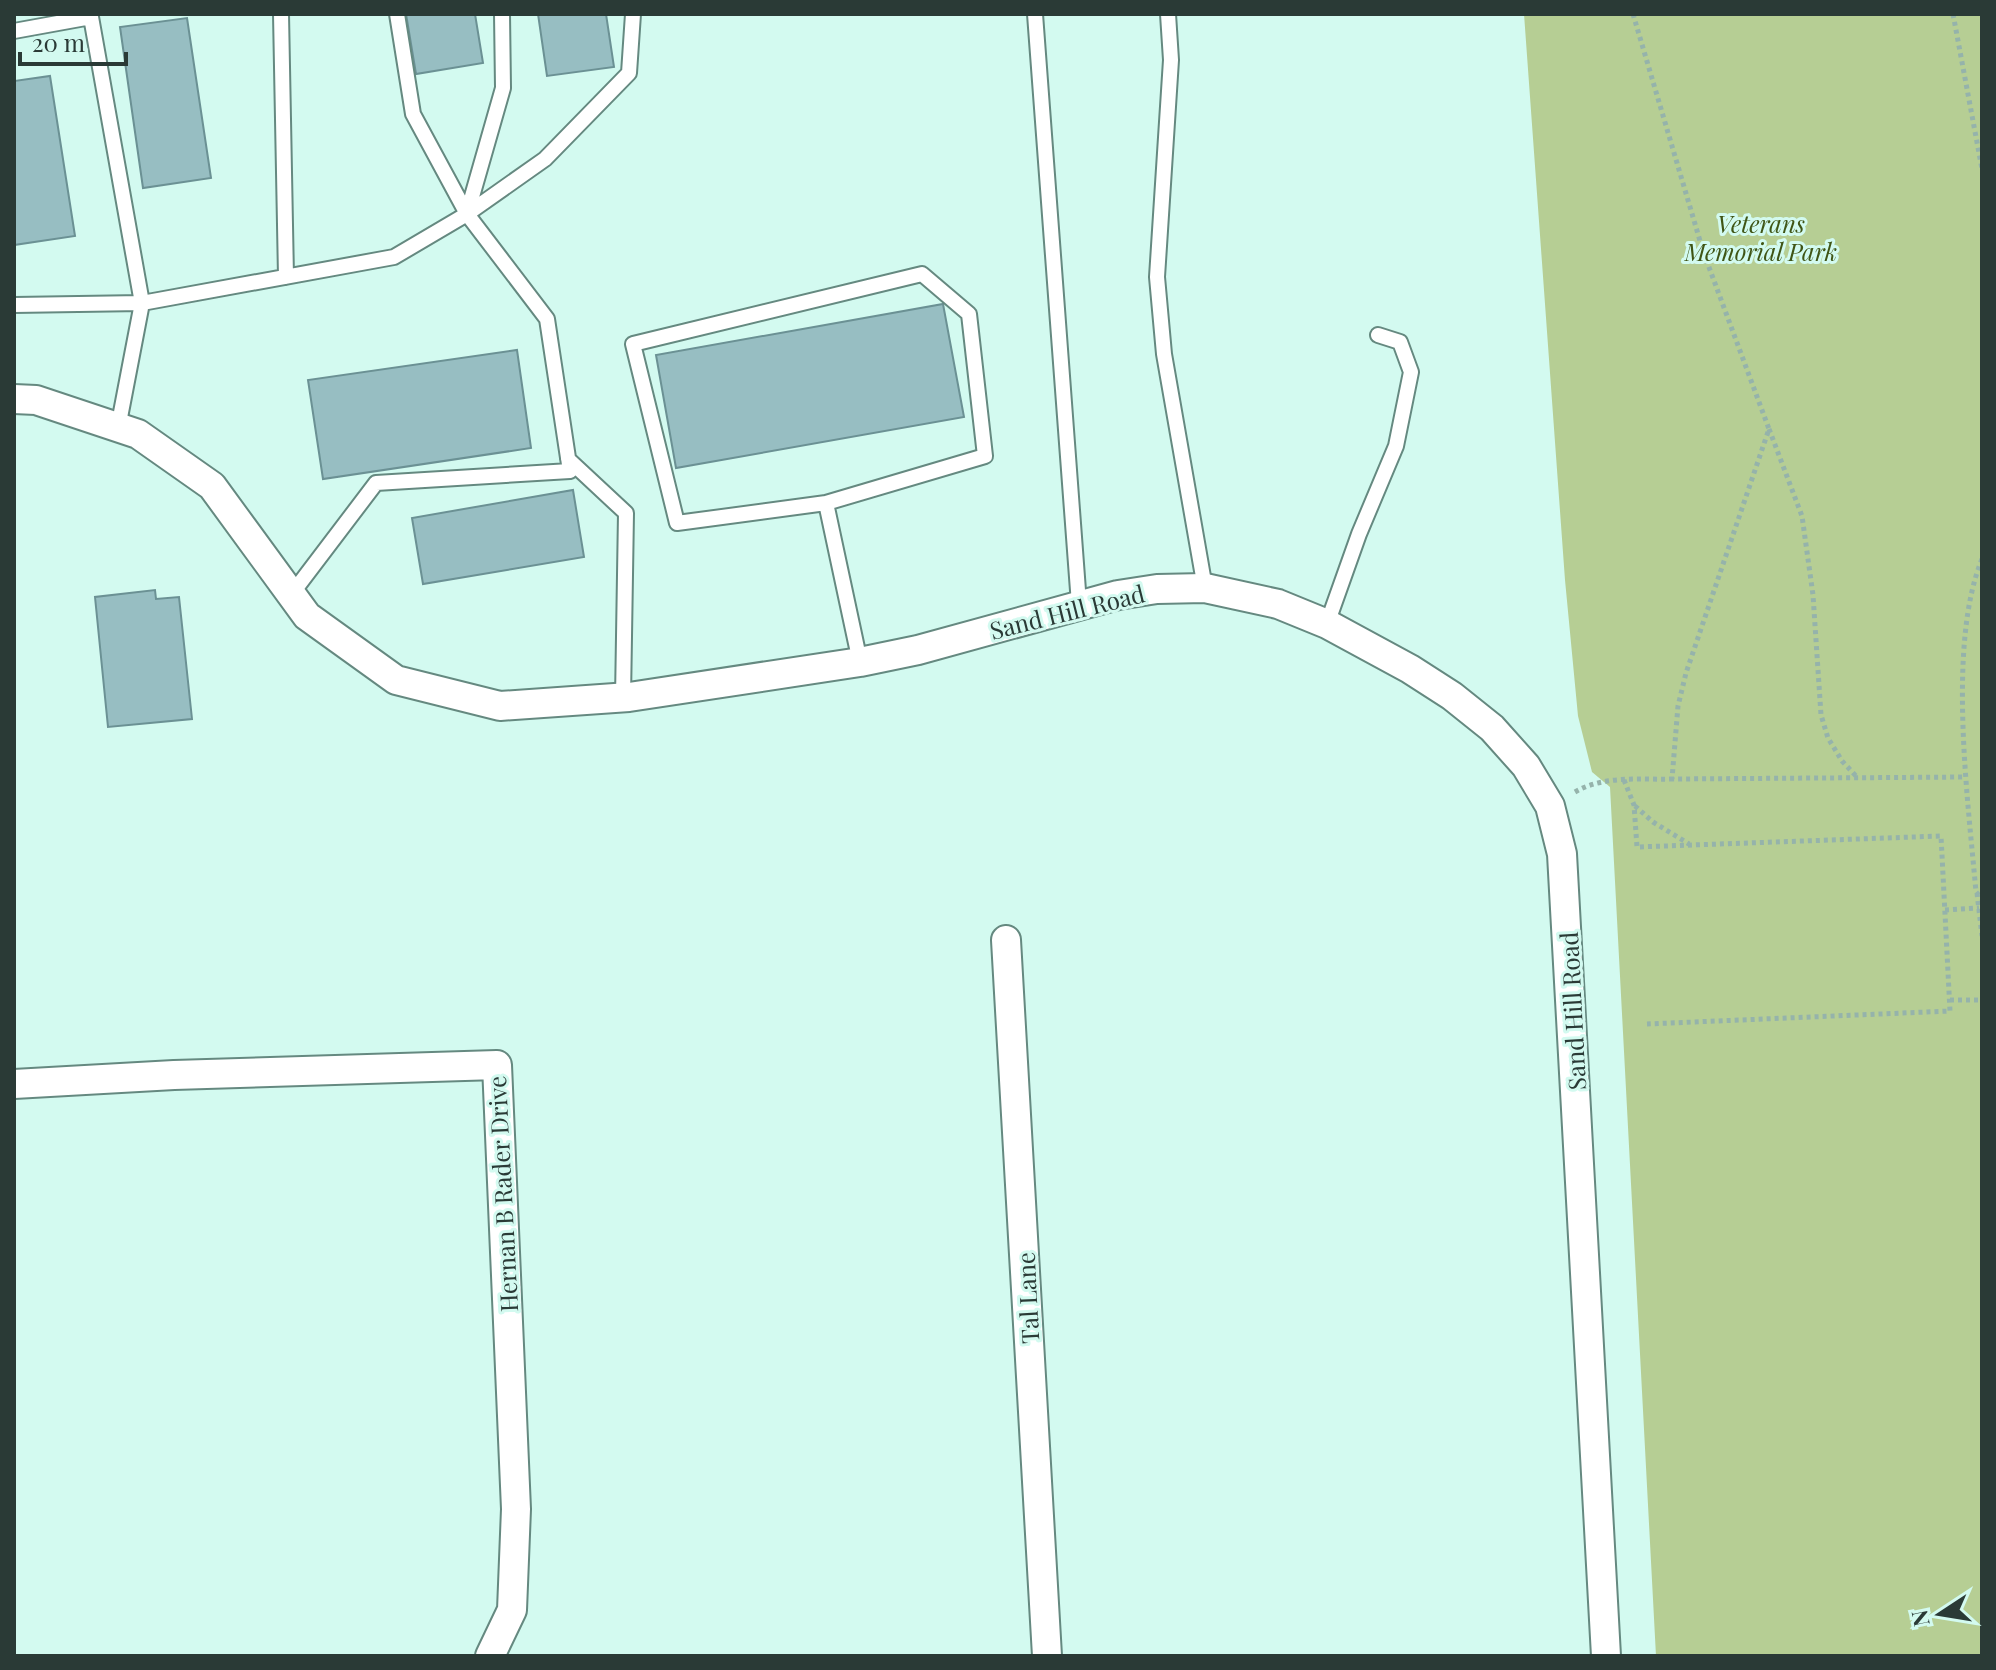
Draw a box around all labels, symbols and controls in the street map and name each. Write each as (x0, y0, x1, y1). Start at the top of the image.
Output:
scale bar (20, 16, 126, 66)
text: 20 m (32, 26, 85, 58)
park label: Veterans Memorial Park (1684, 207, 1837, 267)
street label: Sand Hill Road (986, 576, 1148, 646)
street label: Sand Hill Road (1552, 931, 1592, 1091)
street label: Hernan B Rader Drive (480, 1075, 524, 1313)
street label: Tal Lane (1009, 1251, 1045, 1345)
north arrow (1900, 1574, 1980, 1654)
text: N (1903, 1607, 1936, 1629)

